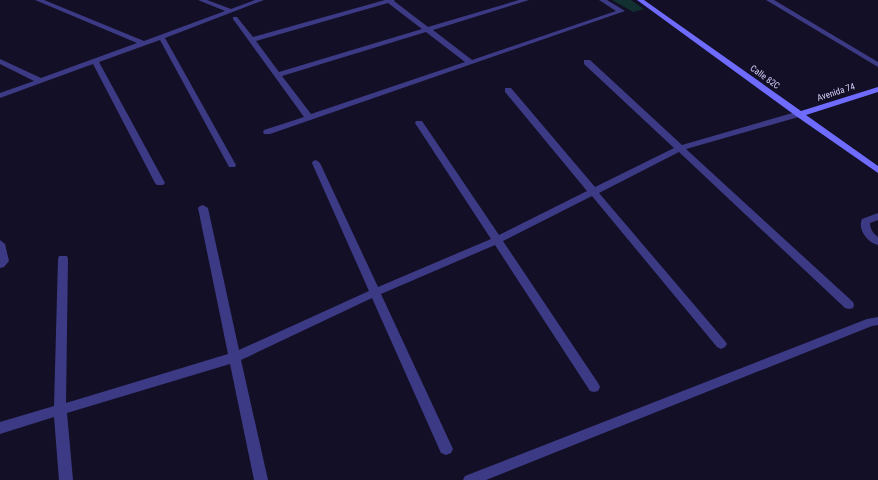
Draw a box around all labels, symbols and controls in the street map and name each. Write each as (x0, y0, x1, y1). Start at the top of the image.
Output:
street label: Calle 82C (748, 63, 782, 91)
street label: Avenida 74 (816, 81, 857, 103)

